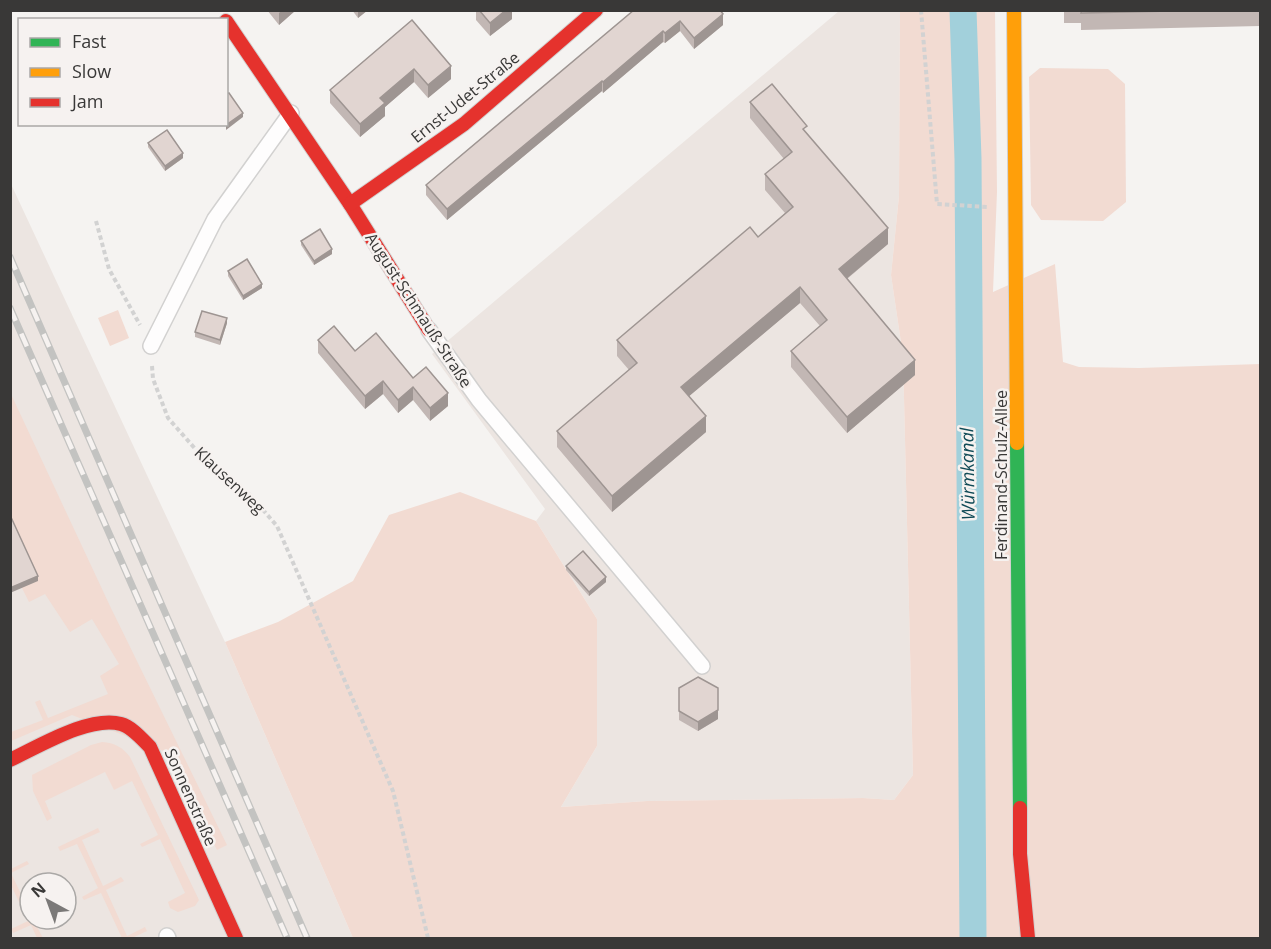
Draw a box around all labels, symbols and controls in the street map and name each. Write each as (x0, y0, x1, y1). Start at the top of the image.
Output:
legend (18, 18, 228, 126)
text: Fast (72, 29, 106, 53)
street label: Ernst-Udet-Straße (406, 46, 524, 148)
text: Slow (72, 59, 111, 83)
text: Jam (70, 89, 104, 113)
street label: August-Schmauß-Straße (361, 228, 477, 392)
street label: Ferdinand-Schulz-Allee (990, 390, 1012, 560)
water label: Würmkanal (954, 427, 980, 521)
street label: Klausenweg (190, 442, 270, 519)
street label: Sonnenstraße (160, 745, 222, 849)
north arrow (18, 871, 78, 931)
text: N (26, 877, 50, 902)

